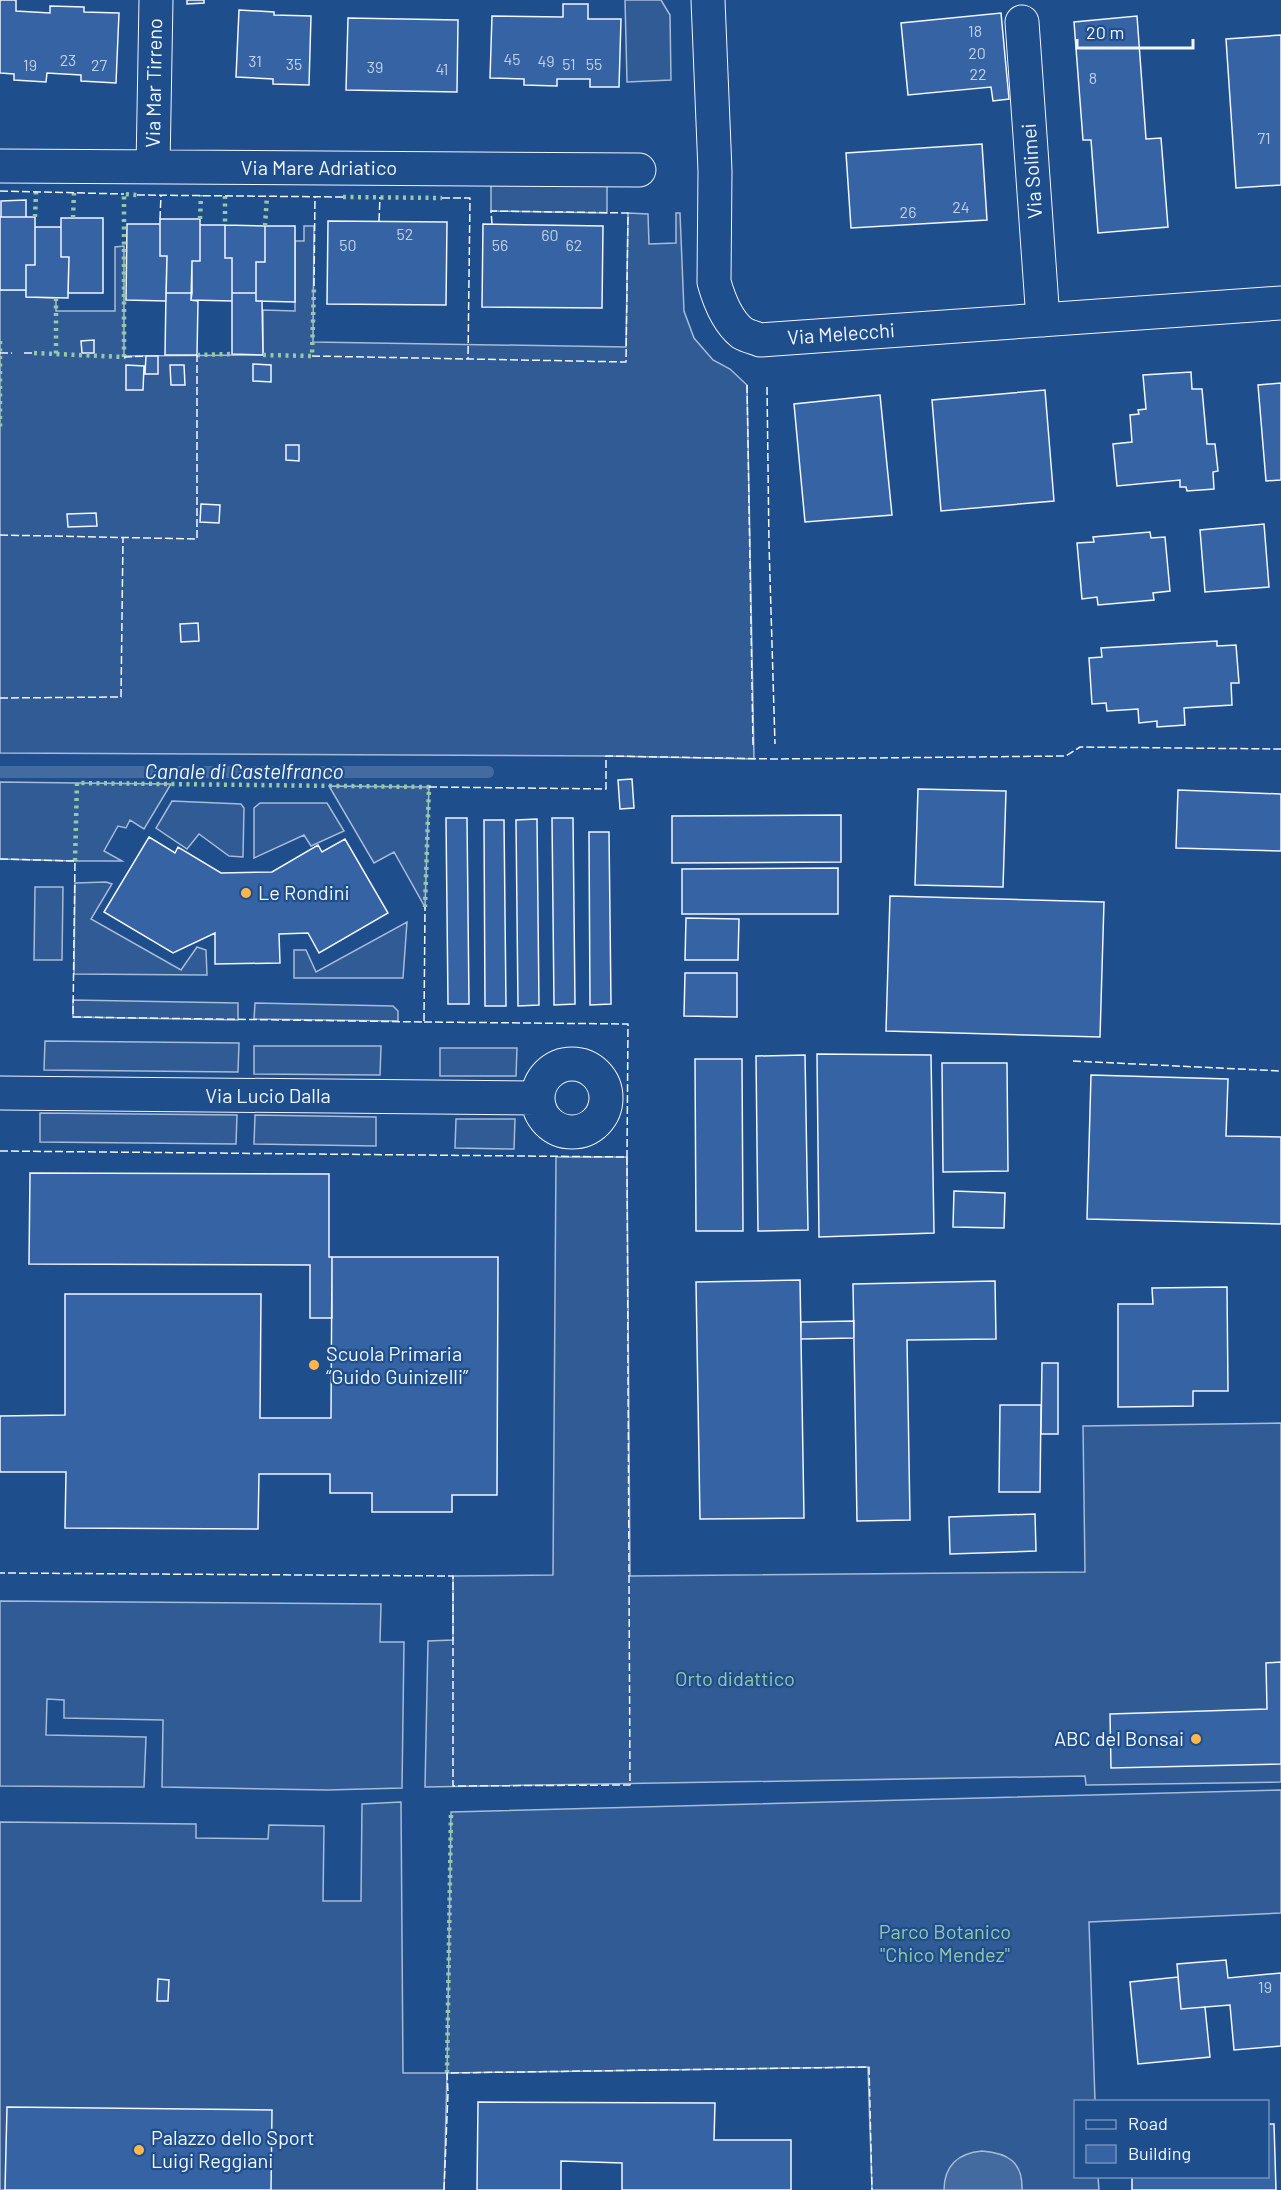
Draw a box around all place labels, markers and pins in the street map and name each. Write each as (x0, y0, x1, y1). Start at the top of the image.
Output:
place label: Le Rondini (258, 880, 350, 904)
marker: Le Rondini (239, 886, 253, 900)
place label: Scuola Primaria “Guido Guinizelli” (326, 1341, 469, 1388)
marker: Scuola Primaria “Guido Guinizelli” (307, 1358, 321, 1372)
place label: ABC del Bonsai (1054, 1726, 1184, 1750)
marker: ABC del Bonsai (1189, 1732, 1203, 1746)
place label: Palazzo dello Sport Luigi Reggiani (151, 2125, 315, 2172)
marker: Palazzo dello Sport Luigi Reggiani (132, 2143, 146, 2157)

